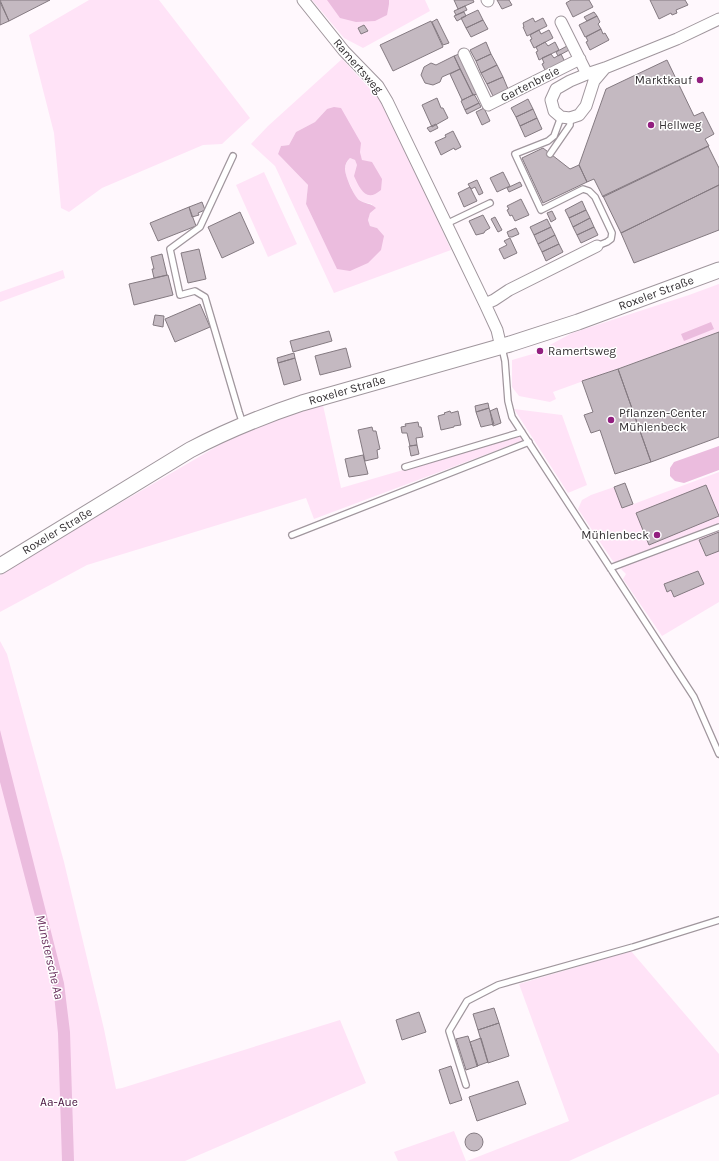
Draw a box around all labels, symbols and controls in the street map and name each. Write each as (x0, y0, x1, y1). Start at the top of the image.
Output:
street label: Ramertsweg (330, 36, 386, 96)
street label: Gartenbreie (498, 63, 562, 105)
place label: Marktkauf (635, 73, 693, 87)
marker: Marktkauf (695, 75, 705, 85)
place label: Hellweg (659, 118, 702, 132)
marker: Hellweg (646, 120, 656, 130)
street label: Roxeler Straße (616, 273, 696, 313)
place label: Ramertsweg (548, 344, 616, 358)
marker: Ramertsweg (535, 346, 545, 356)
street label: Roxeler Straße (307, 372, 387, 408)
place label: Pflanzen-Center Mühlenbeck (619, 406, 707, 434)
marker: Pflanzen-Center Mühlenbeck (606, 415, 616, 425)
street label: Roxeler Straße (19, 505, 95, 557)
place label: Mühlenbeck (581, 528, 649, 542)
marker: Mühlenbeck (652, 530, 662, 540)
water label: Münstersche Aa (33, 913, 67, 1001)
park label: Aa-Aue (40, 1095, 78, 1109)

